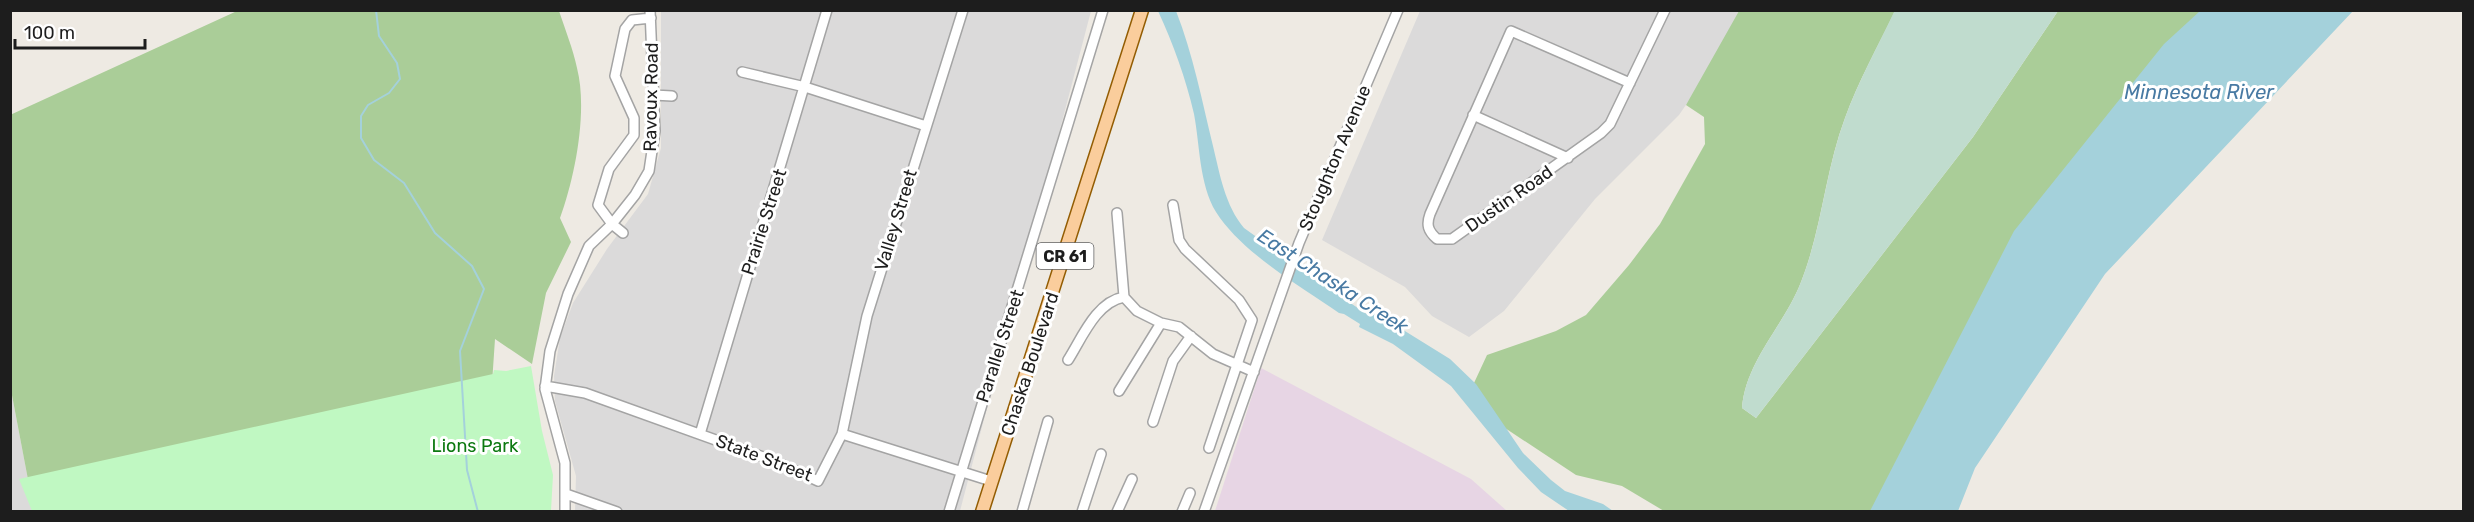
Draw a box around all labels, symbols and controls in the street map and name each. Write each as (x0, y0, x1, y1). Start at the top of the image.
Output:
scale bar (15, 12, 146, 50)
text: 100 m (24, 22, 75, 44)
street label: Ravoux Road (639, 42, 663, 152)
water label: Minnesota River (2124, 80, 2275, 104)
street label: Stoughton Avenue (1294, 82, 1376, 234)
street label: Dustin Road (1461, 161, 1557, 237)
street label: Prairie Street (737, 166, 791, 278)
street label: Valley Street (870, 167, 922, 273)
water label: East Chaska Creek (1253, 223, 1413, 339)
road number: CR 61 (1036, 243, 1094, 269)
street label: Parallel Street (971, 287, 1029, 405)
street label: Chaska Boulevard (996, 289, 1064, 439)
street label: State Street (713, 430, 815, 486)
park label: Lions Park (432, 435, 519, 457)

